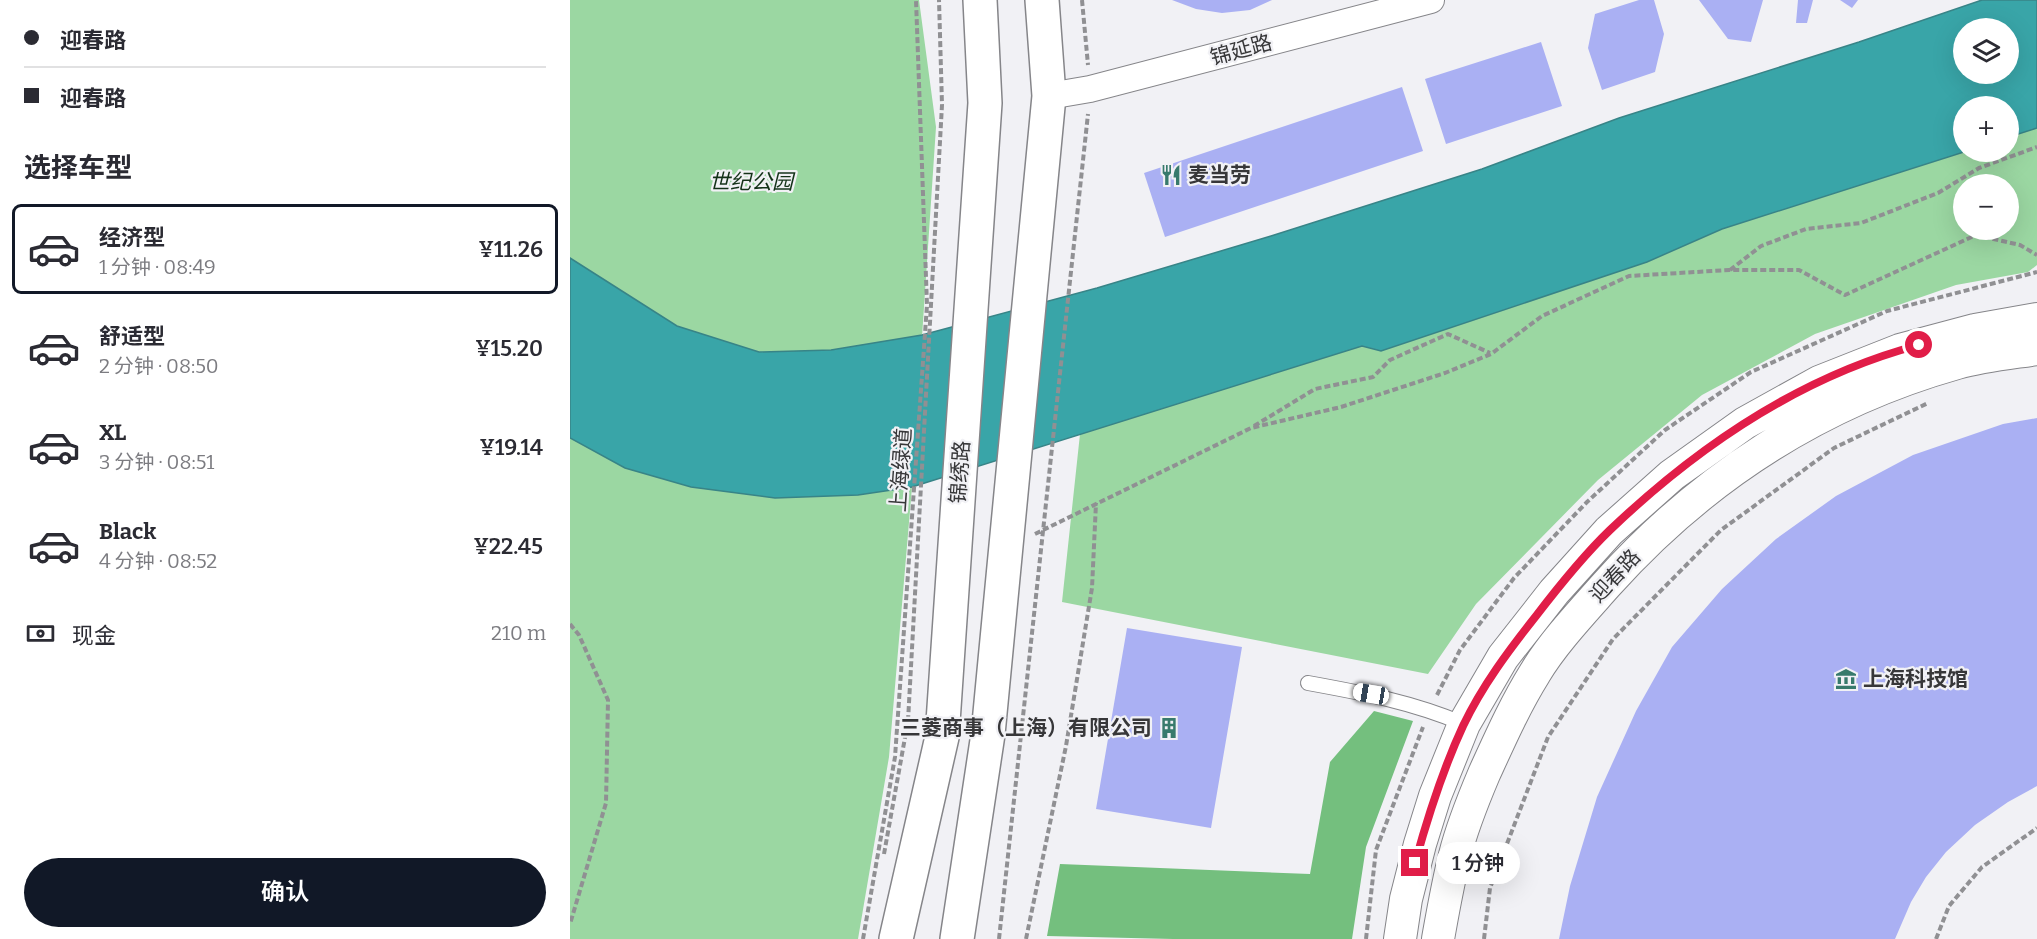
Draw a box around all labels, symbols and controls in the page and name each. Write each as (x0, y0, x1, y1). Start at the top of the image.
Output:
map controls (1953, 18, 2019, 240)
button: layers (1953, 18, 2019, 84)
text: 迎春路 (60, 27, 126, 54)
street label: 锦延路 (1207, 29, 1275, 71)
text: 迎春路 (60, 85, 126, 112)
button: + (1953, 96, 2019, 162)
text: 选择车型 (24, 152, 132, 184)
place label: 麦当劳 (1188, 162, 1251, 188)
restaurant icon: 麦当劳 (1159, 163, 1183, 187)
park label: 世纪公园 (709, 169, 796, 195)
button: − (1953, 174, 2019, 240)
icon: car (27, 222, 81, 276)
text: 经济型 (99, 224, 165, 251)
text: ¥11.26 (478, 236, 543, 263)
text: 1 分钟 · 08:49 (99, 255, 216, 279)
icon: car (27, 321, 81, 375)
text: 舒适型 (99, 323, 165, 350)
route start (1905, 331, 1932, 358)
text: ¥15.20 (475, 335, 543, 362)
text: 2 分钟 · 08:50 (99, 354, 219, 378)
text: XL (99, 419, 126, 446)
icon: car (27, 420, 81, 474)
street label: 上海绿道 (885, 427, 917, 513)
text: ¥19.14 (479, 434, 543, 461)
street label: 锦绣路 (945, 440, 975, 504)
text: 3 分钟 · 08:51 (99, 450, 214, 474)
text: Black (99, 518, 156, 545)
icon: car (27, 519, 81, 573)
text: ¥22.45 (473, 533, 543, 560)
street label: 迎春路 (1584, 544, 1646, 608)
text: 4 分钟 · 08:52 (99, 549, 217, 573)
icon: cash (24, 617, 57, 650)
text: 210 m (491, 621, 546, 645)
text: 现金 (72, 622, 116, 649)
place label: 上海科技馆 (1863, 666, 1968, 692)
museum icon: 上海科技馆 (1834, 667, 1858, 691)
car (1352, 682, 1390, 706)
place label: 三菱商事（上海）有限公司 (900, 715, 1152, 741)
building icon: 三菱商事（上海）有限公司 (1157, 716, 1181, 740)
callout: 1 分钟 (1436, 842, 1520, 884)
route end (1401, 849, 1428, 876)
text: 1 分钟 (1452, 851, 1504, 875)
button: 确认 (24, 858, 546, 927)

